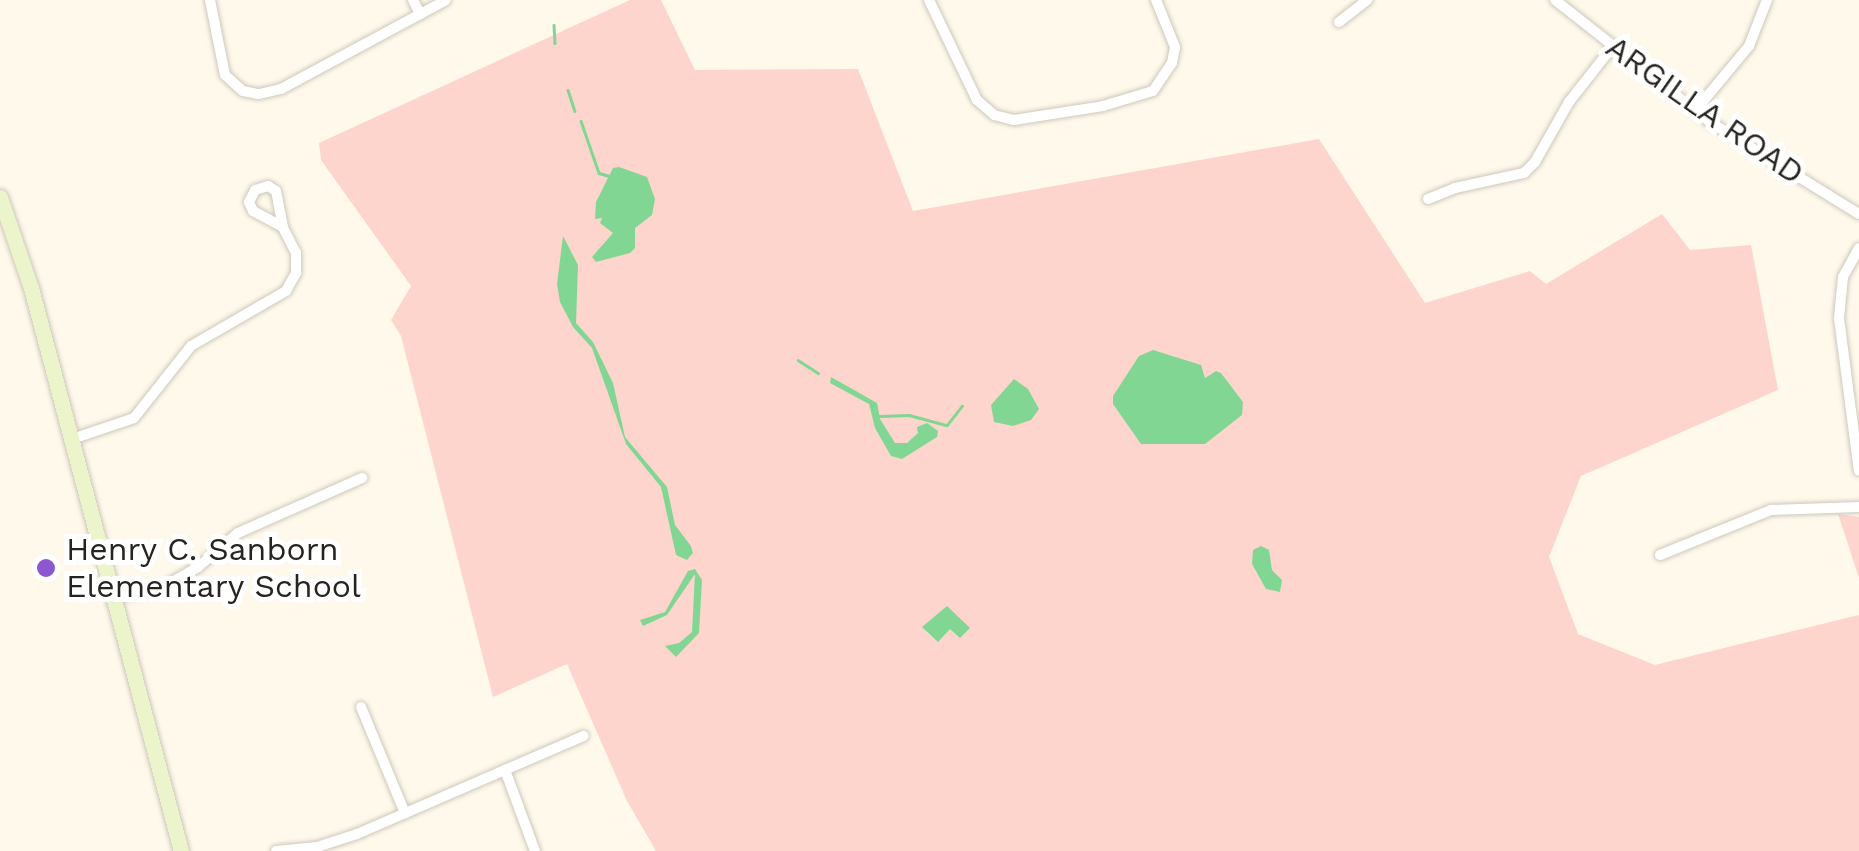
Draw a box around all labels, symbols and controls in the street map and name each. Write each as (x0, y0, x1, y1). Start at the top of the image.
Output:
street label: ARGILLA ROAD (1598, 27, 1812, 193)
place label: Henry C. Sanborn Elementary School (66, 531, 362, 606)
marker: Henry C. Sanborn Elementary School (35, 557, 57, 579)

